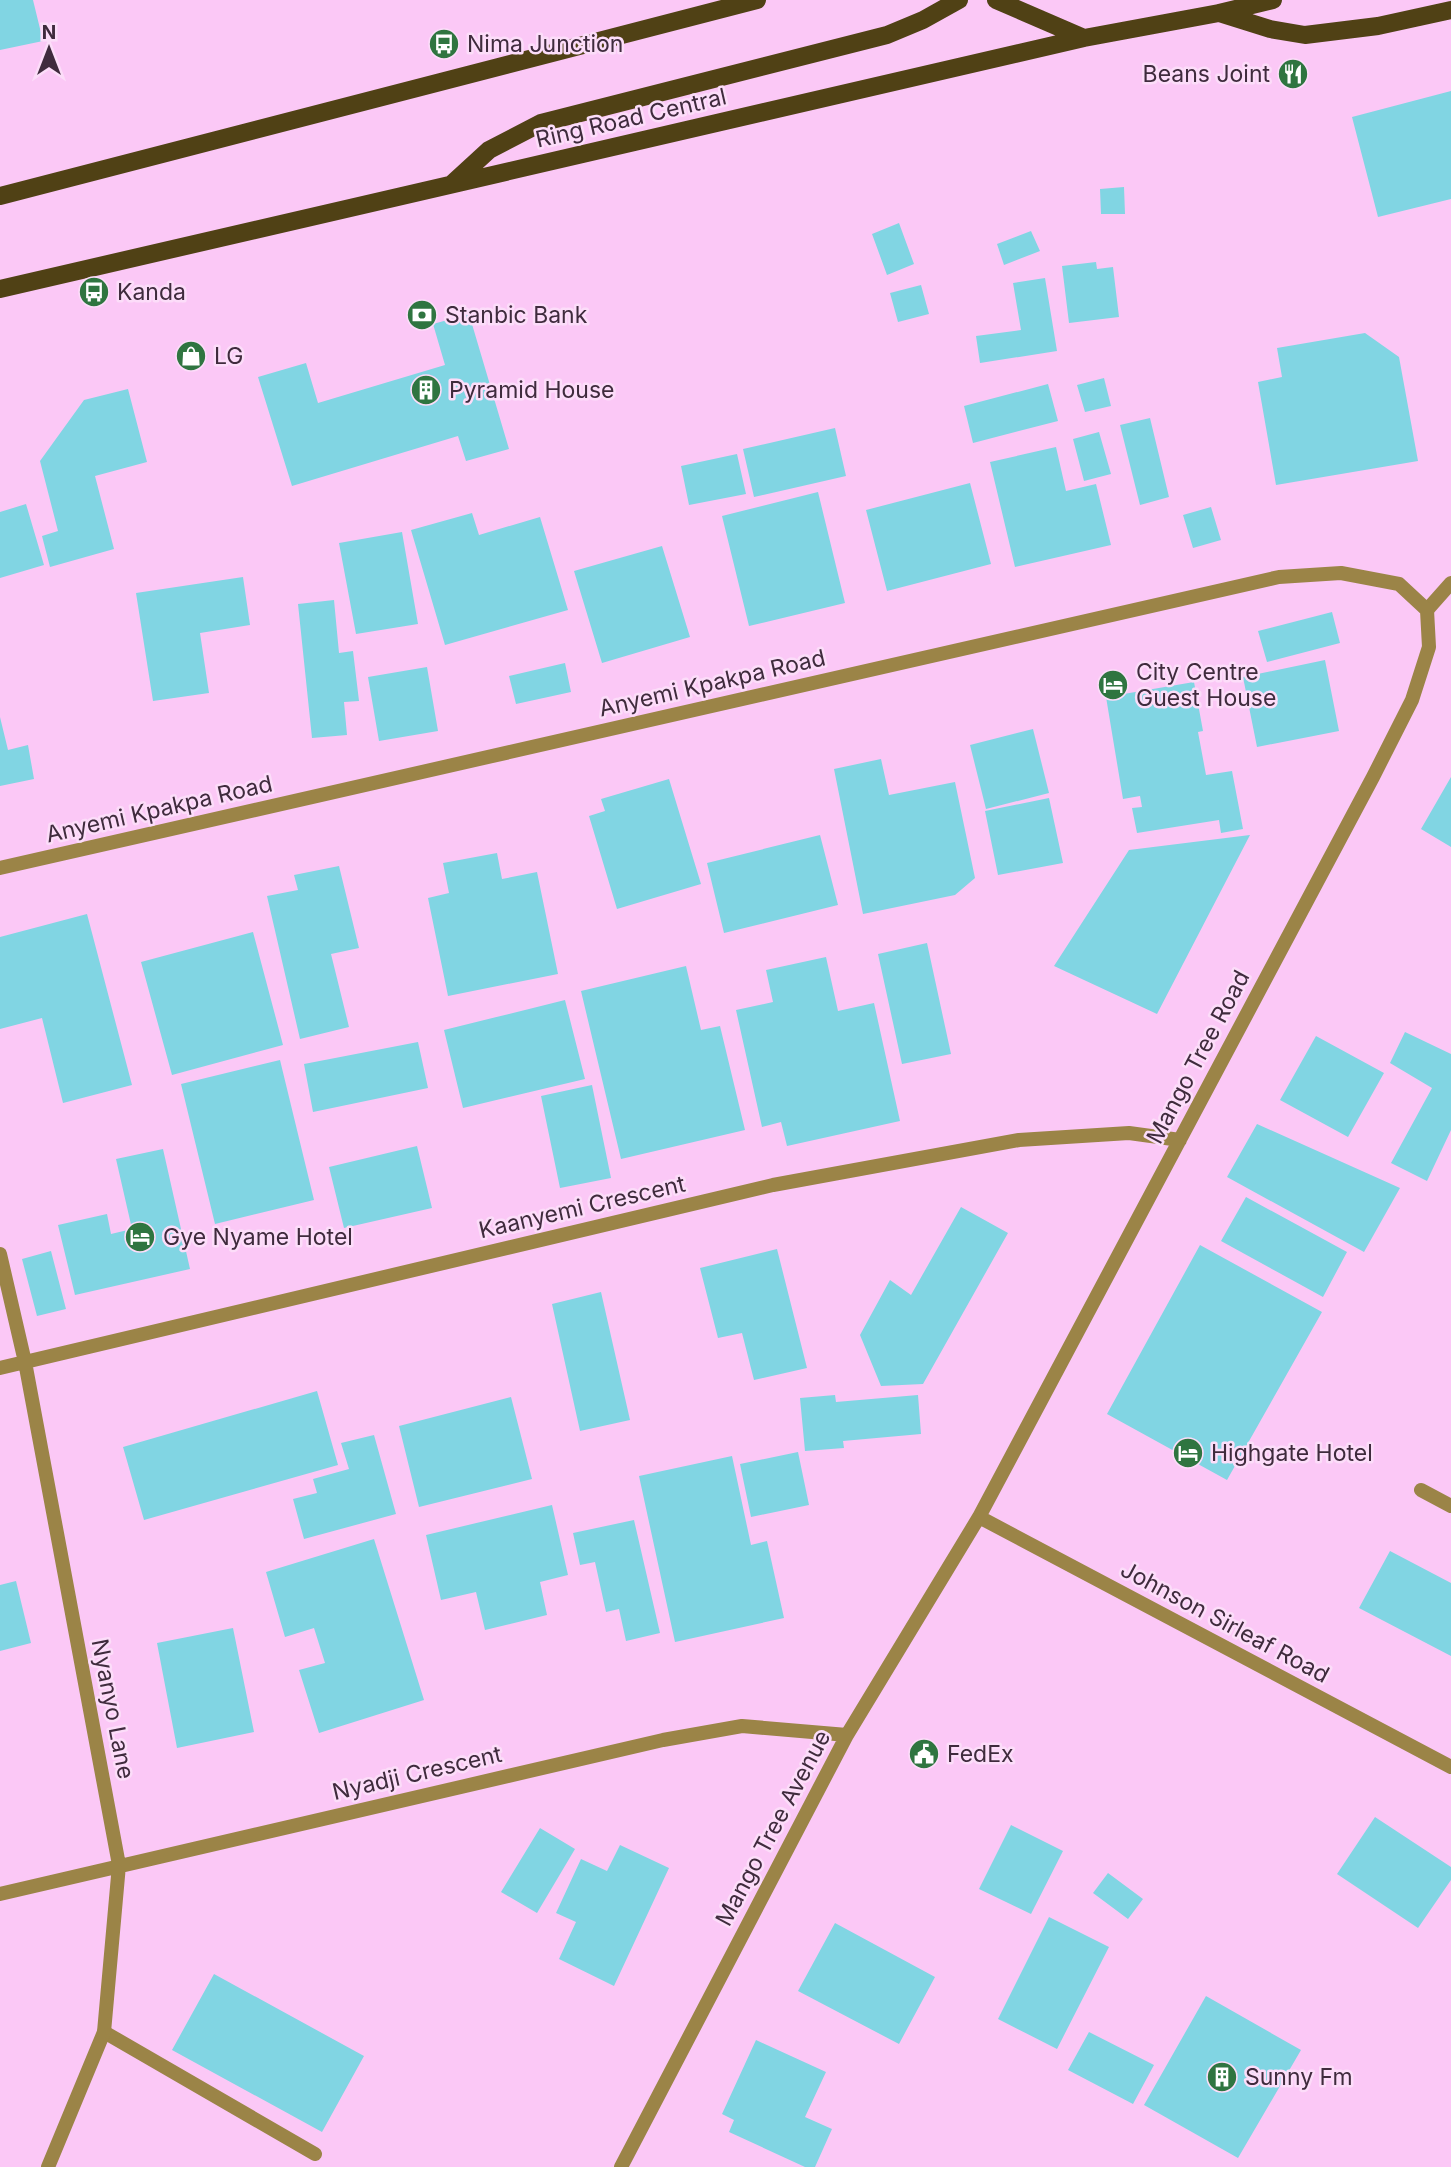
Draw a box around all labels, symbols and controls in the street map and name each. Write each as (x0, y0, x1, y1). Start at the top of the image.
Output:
north arrow (14, 14, 84, 84)
text: N (42, 21, 56, 44)
bus stop icon: Nima Junction (427, 27, 461, 61)
place label: Nima Junction (467, 30, 623, 58)
restaurant icon: Beans Joint (1276, 57, 1310, 91)
place label: Beans Joint (1143, 60, 1270, 88)
street label: Ring Road Central (533, 82, 729, 154)
bus stop icon: Kanda (77, 275, 111, 309)
place label: Kanda (117, 278, 186, 306)
bank icon: Stanbic Bank (405, 298, 439, 332)
place label: Stanbic Bank (445, 301, 588, 329)
shop icon: LG (174, 339, 208, 373)
place label: LG (214, 342, 244, 370)
building icon: Pyramid House (409, 373, 443, 407)
place label: Pyramid House (449, 376, 615, 404)
street label: Anyemi Kpakpa Road (596, 643, 828, 723)
place label: City Centre Guest House (1136, 658, 1276, 712)
hotel icon: City Centre Guest House (1096, 668, 1130, 702)
street label: Anyemi Kpakpa Road (43, 769, 275, 849)
street label: Mango Tree Road (1141, 966, 1255, 1148)
street label: Kaanyemi Crescent (476, 1170, 688, 1244)
hotel icon: Gye Nyame Hotel (123, 1220, 157, 1254)
place label: Gye Nyame Hotel (163, 1223, 353, 1251)
hotel icon: Highgate Hotel (1171, 1436, 1205, 1470)
place label: Highgate Hotel (1211, 1439, 1373, 1467)
street label: Johnson Sirleaf Road (1116, 1555, 1334, 1689)
street label: Nyanyo Lane (86, 1637, 140, 1781)
street label: Mango Tree Avenue (710, 1725, 836, 1931)
public building icon: FedEx (907, 1737, 941, 1771)
street label: Nyadji Crescent (329, 1740, 505, 1806)
place label: FedEx (947, 1740, 1014, 1768)
building icon: Sunny Fm (1205, 2060, 1239, 2094)
place label: Sunny Fm (1245, 2063, 1353, 2091)

